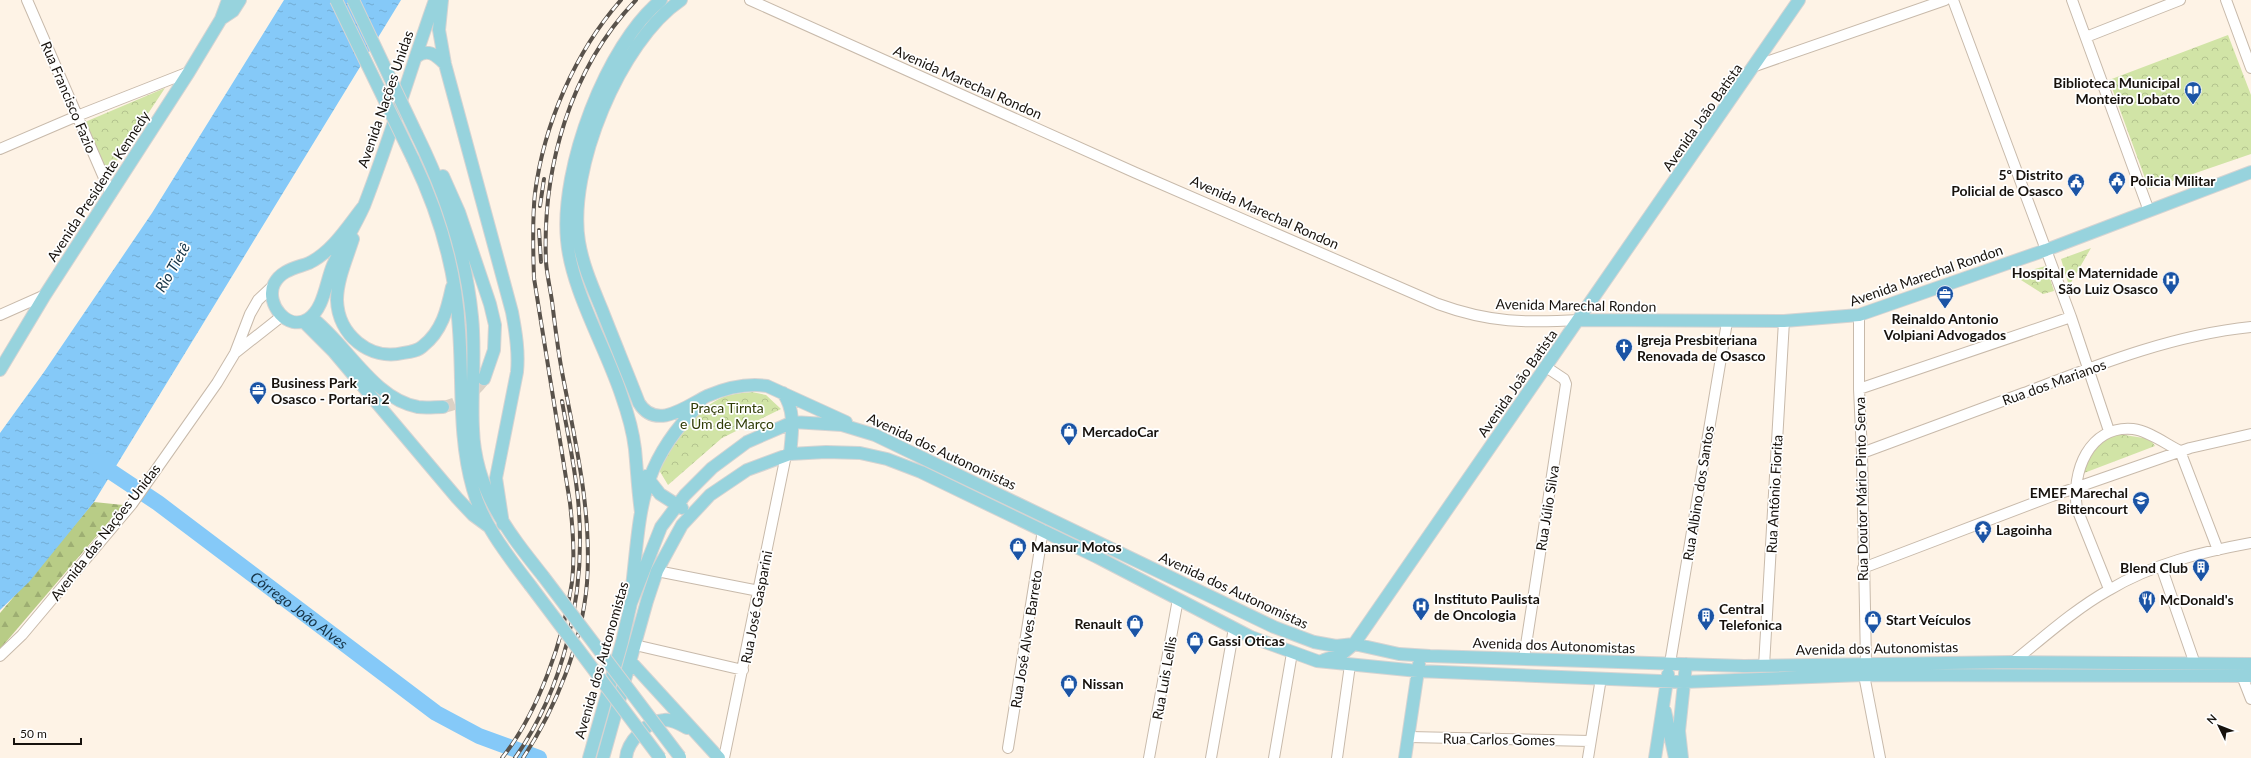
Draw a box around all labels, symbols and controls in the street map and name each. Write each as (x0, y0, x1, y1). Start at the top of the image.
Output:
street label: Avenida Nações Unidas (354, 28, 416, 170)
street label: Rua Francisco Fazio (38, 39, 100, 155)
street label: Avenida Marechal Rondon (891, 42, 1045, 122)
street label: Avenida João Batista (1659, 60, 1745, 174)
place label: Biblioteca Municipal Monteiro Lobato (2053, 74, 2180, 107)
library icon: Biblioteca Municipal Monteiro Lobato (2183, 80, 2203, 105)
street label: Avenida Presidente Kennedy (43, 107, 153, 264)
place label: 5º Distrito Policial de Osasco (1951, 166, 2063, 199)
public building icon: Policia Militar (2107, 170, 2127, 195)
street label: Avenida Marechal Rondon (1188, 172, 1342, 252)
public building icon: 5º Distrito Policial de Osasco (2066, 172, 2086, 197)
place label: Policia Militar (2130, 172, 2216, 189)
water label: Rio Tietê (151, 239, 193, 295)
street label: Avenida Marechal Rondon (1847, 241, 2005, 309)
place label: Hospital e Maternidade São Luiz Osasco (2012, 264, 2159, 297)
hospital icon: Hospital e Maternidade São Luiz Osasco (2161, 270, 2181, 295)
office icon: Reinaldo Antonio Volpiani Advogados (1935, 284, 1955, 309)
street label: Avenida Marechal Rondon (1495, 295, 1657, 315)
place label: Reinaldo Antonio Volpiani Advogados (1883, 310, 2006, 343)
street label: Avenida João Batista (1474, 326, 1560, 440)
place label: Igreja Presbiteriana Renovada de Osasco (1637, 331, 1766, 364)
church icon: Igreja Presbiteriana Renovada de Osasco (1614, 337, 1634, 362)
street label: Rua dos Marianos (2000, 355, 2108, 409)
place label: Business Park Osasco - Portaria 2 (271, 374, 390, 407)
office icon: Business Park Osasco - Portaria 2 (248, 380, 268, 405)
street label: Rua Doutor Mário Pinto Serva (1851, 397, 1871, 581)
park label: Praça Tirnta e Um de Março (680, 399, 774, 432)
street label: Avenida dos Autonomistas (865, 409, 1019, 493)
shop icon: MercadoCar (1059, 421, 1079, 446)
place label: MercadoCar (1082, 423, 1160, 440)
street label: Rua Albino dos Santos (1679, 424, 1717, 562)
street label: Rua Antônio Fiorita (1762, 434, 1786, 554)
street label: Avenida das Nações Unidas (46, 460, 164, 604)
street label: Rua Júlio Silva (1532, 464, 1562, 552)
place label: EMEF Marechal Bittencourt (2030, 484, 2129, 517)
school or university icon: EMEF Marechal Bittencourt (2131, 490, 2151, 515)
temple icon: Lagoinha (1973, 519, 1993, 544)
place label: Lagoinha (1996, 521, 2052, 538)
shop icon: Mansur Motos (1008, 536, 1028, 561)
place label: Mansur Motos (1031, 538, 1122, 555)
street label: Avenida dos Autonomistas (1157, 548, 1311, 632)
street label: Rua José Gasparini (737, 549, 775, 665)
building icon: Blend Club (2191, 557, 2211, 582)
place label: Blend Club (2120, 559, 2188, 576)
water label: Córrego João Alves (247, 567, 352, 652)
street label: Rua José Alves Barreto (1007, 569, 1045, 709)
street label: Avenida dos Autonomistas (570, 580, 632, 740)
restaurant icon: McDonald's (2137, 589, 2157, 614)
place label: Instituto Paulista de Oncologia (1434, 590, 1540, 623)
place label: McDonald's (2160, 591, 2234, 608)
hospital icon: Instituto Paulista de Oncologia (1411, 596, 1431, 621)
place label: Central Telefonica (1719, 600, 1782, 633)
building icon: Central Telefonica (1696, 606, 1716, 631)
shop icon: Start Veículos (1863, 609, 1883, 634)
place label: Start Veículos (1886, 611, 1971, 628)
shop icon: Renault (1125, 613, 1145, 638)
place label: Renault (1074, 615, 1123, 632)
shop icon: Gassi Oticas (1185, 630, 1205, 655)
place label: Gassi Oticas (1208, 632, 1285, 649)
street label: Avenida dos Autonomistas (1472, 634, 1636, 656)
street label: Rua Luis Lellis (1148, 635, 1180, 721)
street label: Avenida dos Autonomistas (1796, 638, 1958, 658)
shop icon: Nissan (1059, 673, 1079, 698)
place label: Nissan (1082, 675, 1124, 692)
north arrow (2199, 706, 2239, 746)
text: N (2204, 711, 2219, 726)
scale bar (14, 720, 81, 746)
text: 50 m (20, 726, 47, 741)
street label: Rua Carlos Gomes (1443, 730, 1555, 748)

